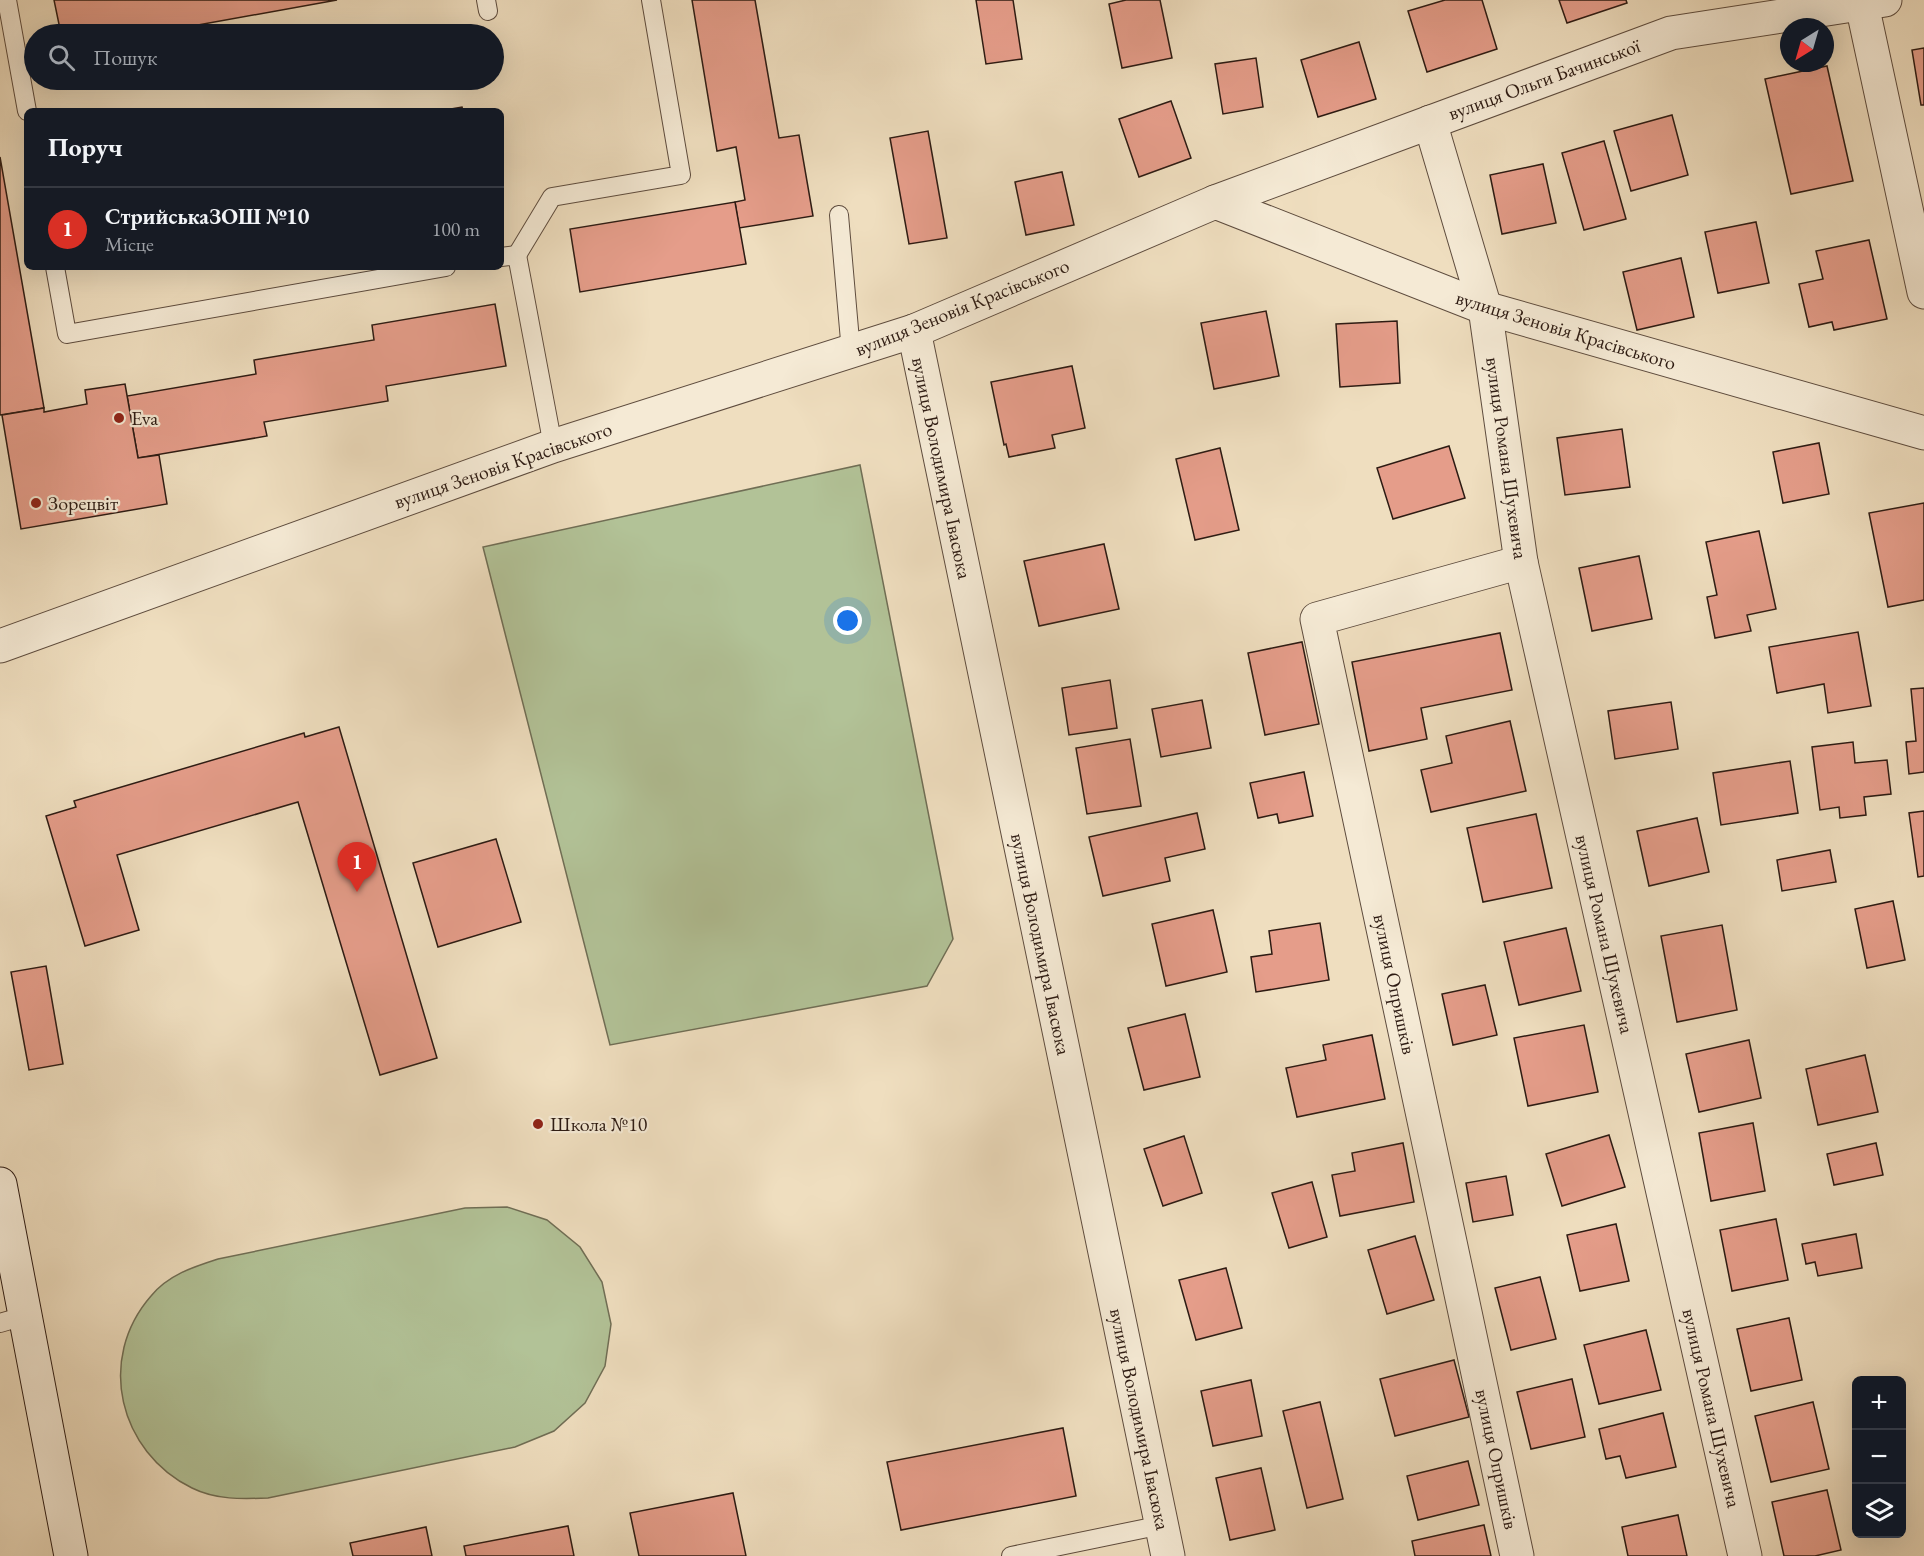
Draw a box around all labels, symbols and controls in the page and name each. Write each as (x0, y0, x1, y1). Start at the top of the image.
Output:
north arrow (1780, 18, 1834, 72)
search box (24, 24, 504, 90)
street label: вулиця Ольги Бачинської (1444, 32, 1645, 126)
icon: search (45, 41, 78, 74)
text: Пошук (93, 43, 157, 72)
text: Поруч (48, 130, 123, 164)
text: СтрийськаЗОШ №10 (105, 202, 309, 231)
text: 1 (62, 216, 73, 242)
text: 100 m (432, 216, 480, 242)
text: Місце (105, 231, 154, 257)
street label: вулиця Зеновія Красівського (851, 252, 1073, 362)
street label: вулиця Зеновія Красівського (1453, 284, 1679, 376)
street label: вулиця Володимира Івасюка (906, 355, 978, 581)
street label: вулиця Романа Шухевича (1480, 355, 1534, 561)
place label: Eva (131, 405, 158, 431)
marker: Eva (112, 411, 126, 425)
street label: вулиця Зеновія Красівського (391, 415, 616, 515)
place label: Зорецвіт (48, 490, 118, 516)
marker: Зорецвіт (29, 496, 43, 510)
your location (833, 606, 862, 635)
street label: вулиця Володимира Івасюка (1005, 831, 1077, 1057)
street label: вулиця Романа Шухевича (1569, 832, 1641, 1036)
pin: 1 (338, 842, 376, 892)
street label: вулиця Опришків (1367, 911, 1423, 1057)
place label: Школа №10 (550, 1111, 648, 1137)
marker: Школа №10 (531, 1117, 545, 1131)
street label: вулиця Володимира Івасюка (1104, 1306, 1176, 1532)
street label: вулиця Романа Шухевича (1676, 1306, 1748, 1510)
map controls (1852, 1376, 1906, 1538)
button: + (1852, 1376, 1906, 1430)
street label: вулиця Опришків (1469, 1386, 1525, 1532)
button: − (1852, 1430, 1906, 1484)
button: layers (1852, 1484, 1906, 1538)

